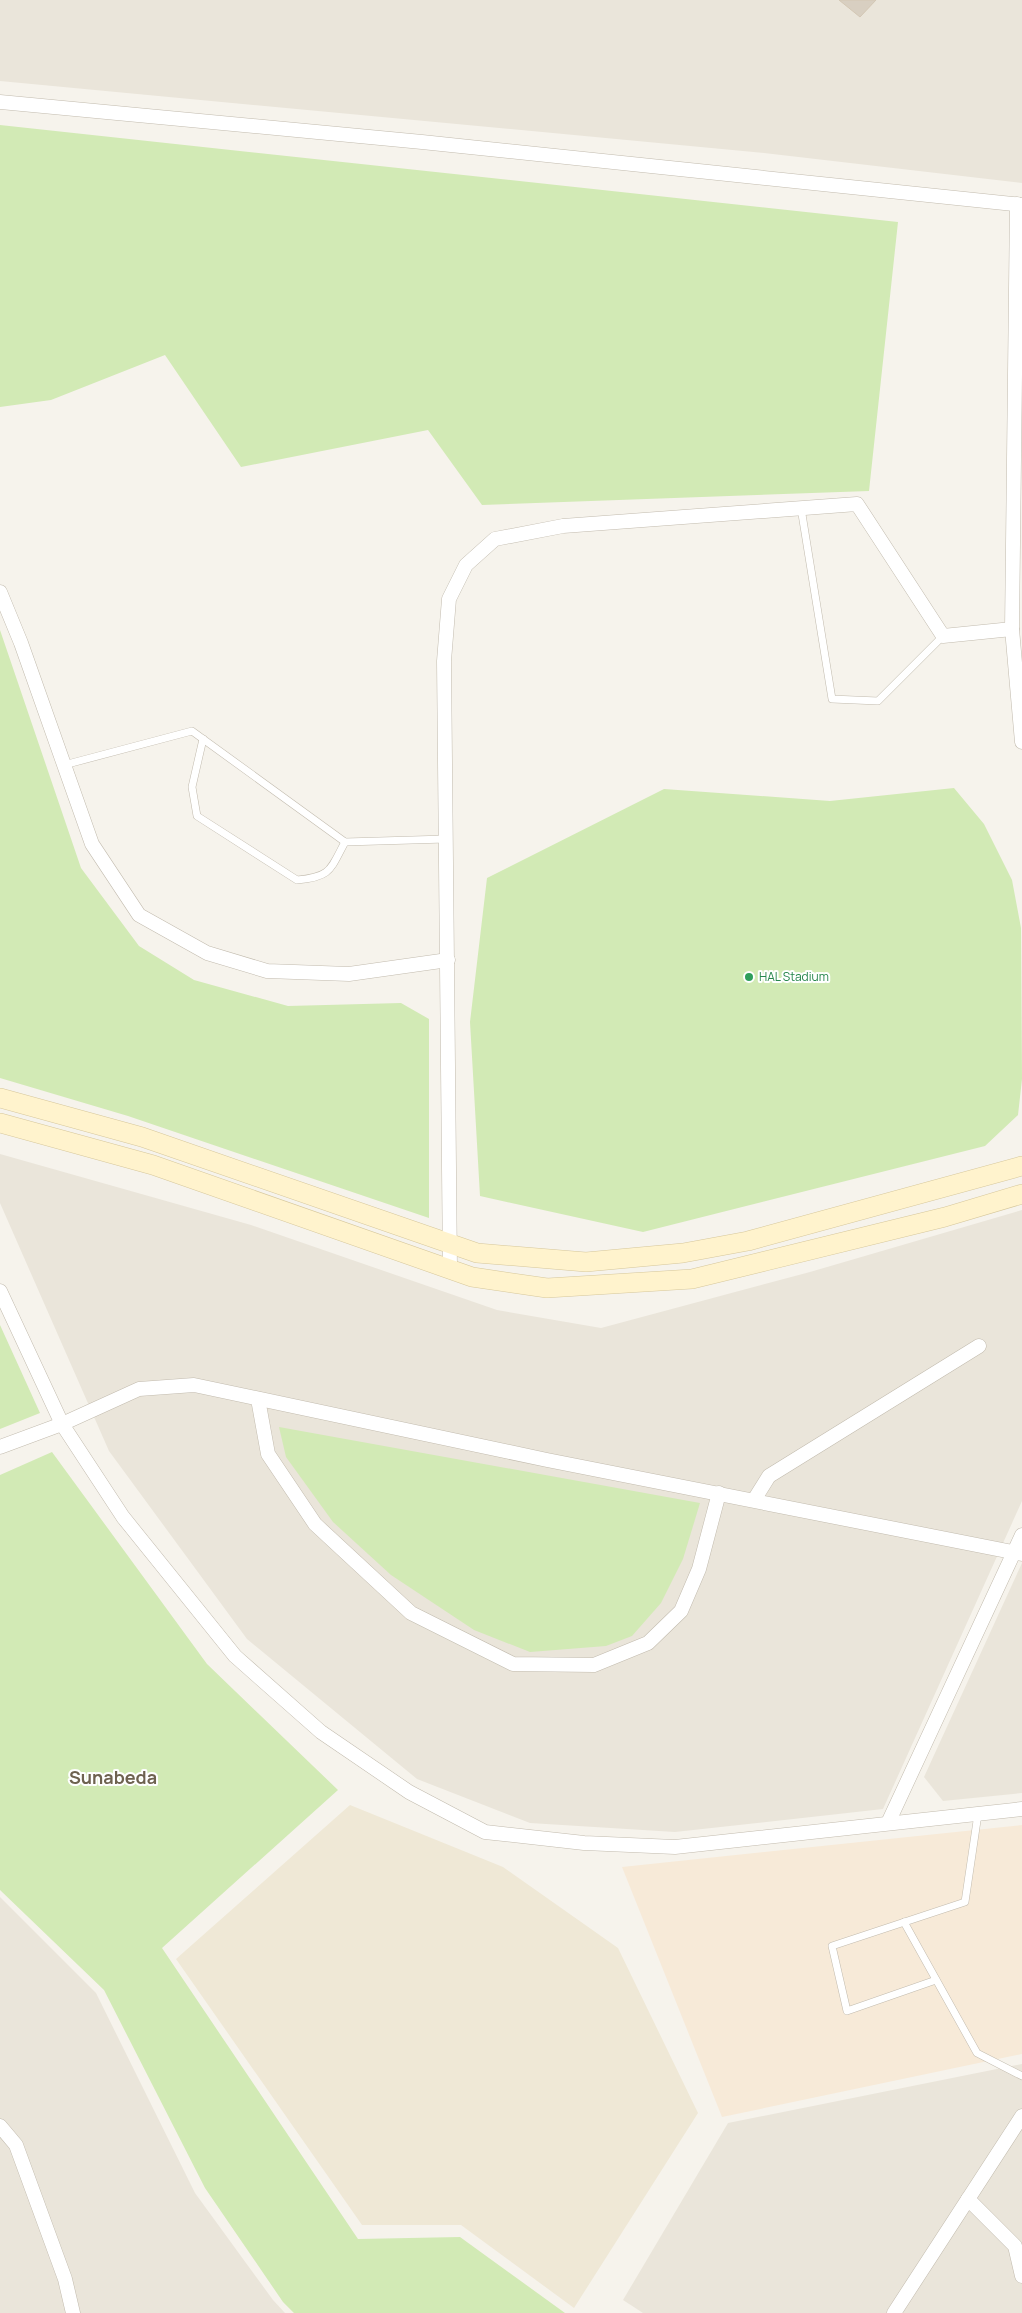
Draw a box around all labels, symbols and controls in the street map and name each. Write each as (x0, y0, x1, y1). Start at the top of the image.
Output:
place label: HAL Stadium (759, 968, 829, 985)
marker: HAL Stadium (743, 971, 755, 983)
district label: Sunabeda (69, 1765, 157, 1789)

